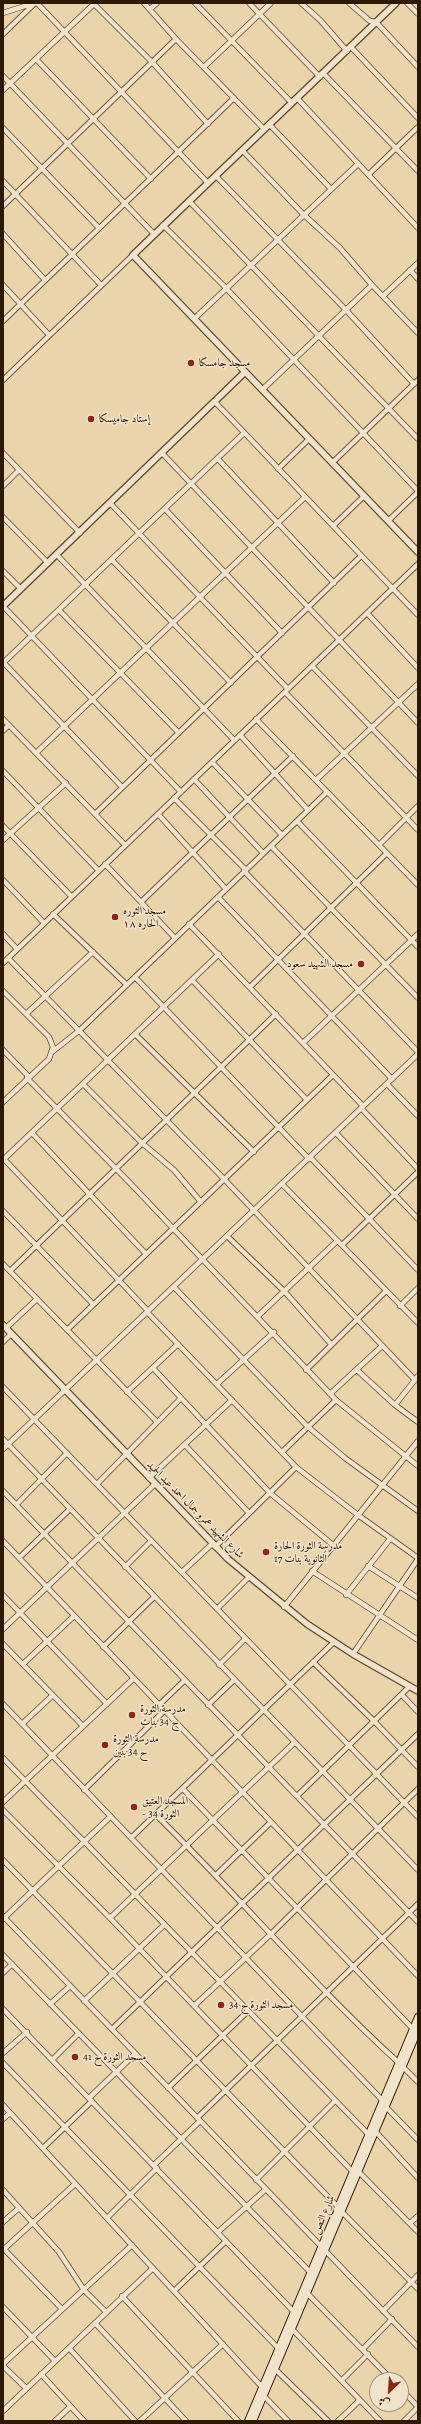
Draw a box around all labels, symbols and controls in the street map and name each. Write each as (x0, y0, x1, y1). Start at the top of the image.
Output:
place label: مسجد جامسكا (199, 356, 250, 370)
marker: مسجد جامسكا (186, 358, 196, 368)
place label: إستاد جاميسكا (99, 412, 150, 426)
marker: إستاد جاميسكا (86, 414, 96, 424)
place label: مسجد الثوره الحاره ١٨ (123, 904, 166, 930)
marker: مسجد الثوره الحاره ١٨ (110, 912, 120, 922)
place label: مسجد الشهيد سعود (287, 957, 353, 971)
marker: مسجد الشهيد سعود (356, 959, 366, 969)
street label: شارع الشهيد عمرو جمال احمد عبد الحميد (143, 1458, 247, 1562)
place label: مدرسة الثورة الحارة 17 الثانوية بنات (274, 1539, 342, 1565)
marker: مدرسة الثورة الحارة 17 الثانوية بنات (261, 1547, 271, 1557)
place label: مدرسة الثورة ح 34 بنات (140, 1702, 186, 1728)
marker: مدرسة الثورة ح 34 بنات (127, 1710, 137, 1720)
place label: مدرسة الثورة ح 34 بنين (113, 1732, 159, 1758)
marker: مدرسة الثورة ح 34 بنين (100, 1740, 110, 1750)
place label: المسجد العتيق - الثورة 34 (142, 1794, 188, 1820)
marker: المسجد العتيق - الثورة 34 (129, 1802, 139, 1812)
place label: مسجد الثورة ح 34 (229, 1998, 293, 2012)
marker: مسجد الثورة ح 34 (216, 2000, 226, 2010)
place label: مسجد الثورة ح 41 (83, 2050, 146, 2064)
marker: مسجد الثورة ح 41 (70, 2052, 80, 2062)
street label: شارع النص (310, 2193, 338, 2237)
north arrow (369, 2372, 409, 2412)
text: ش (376, 2393, 392, 2412)

